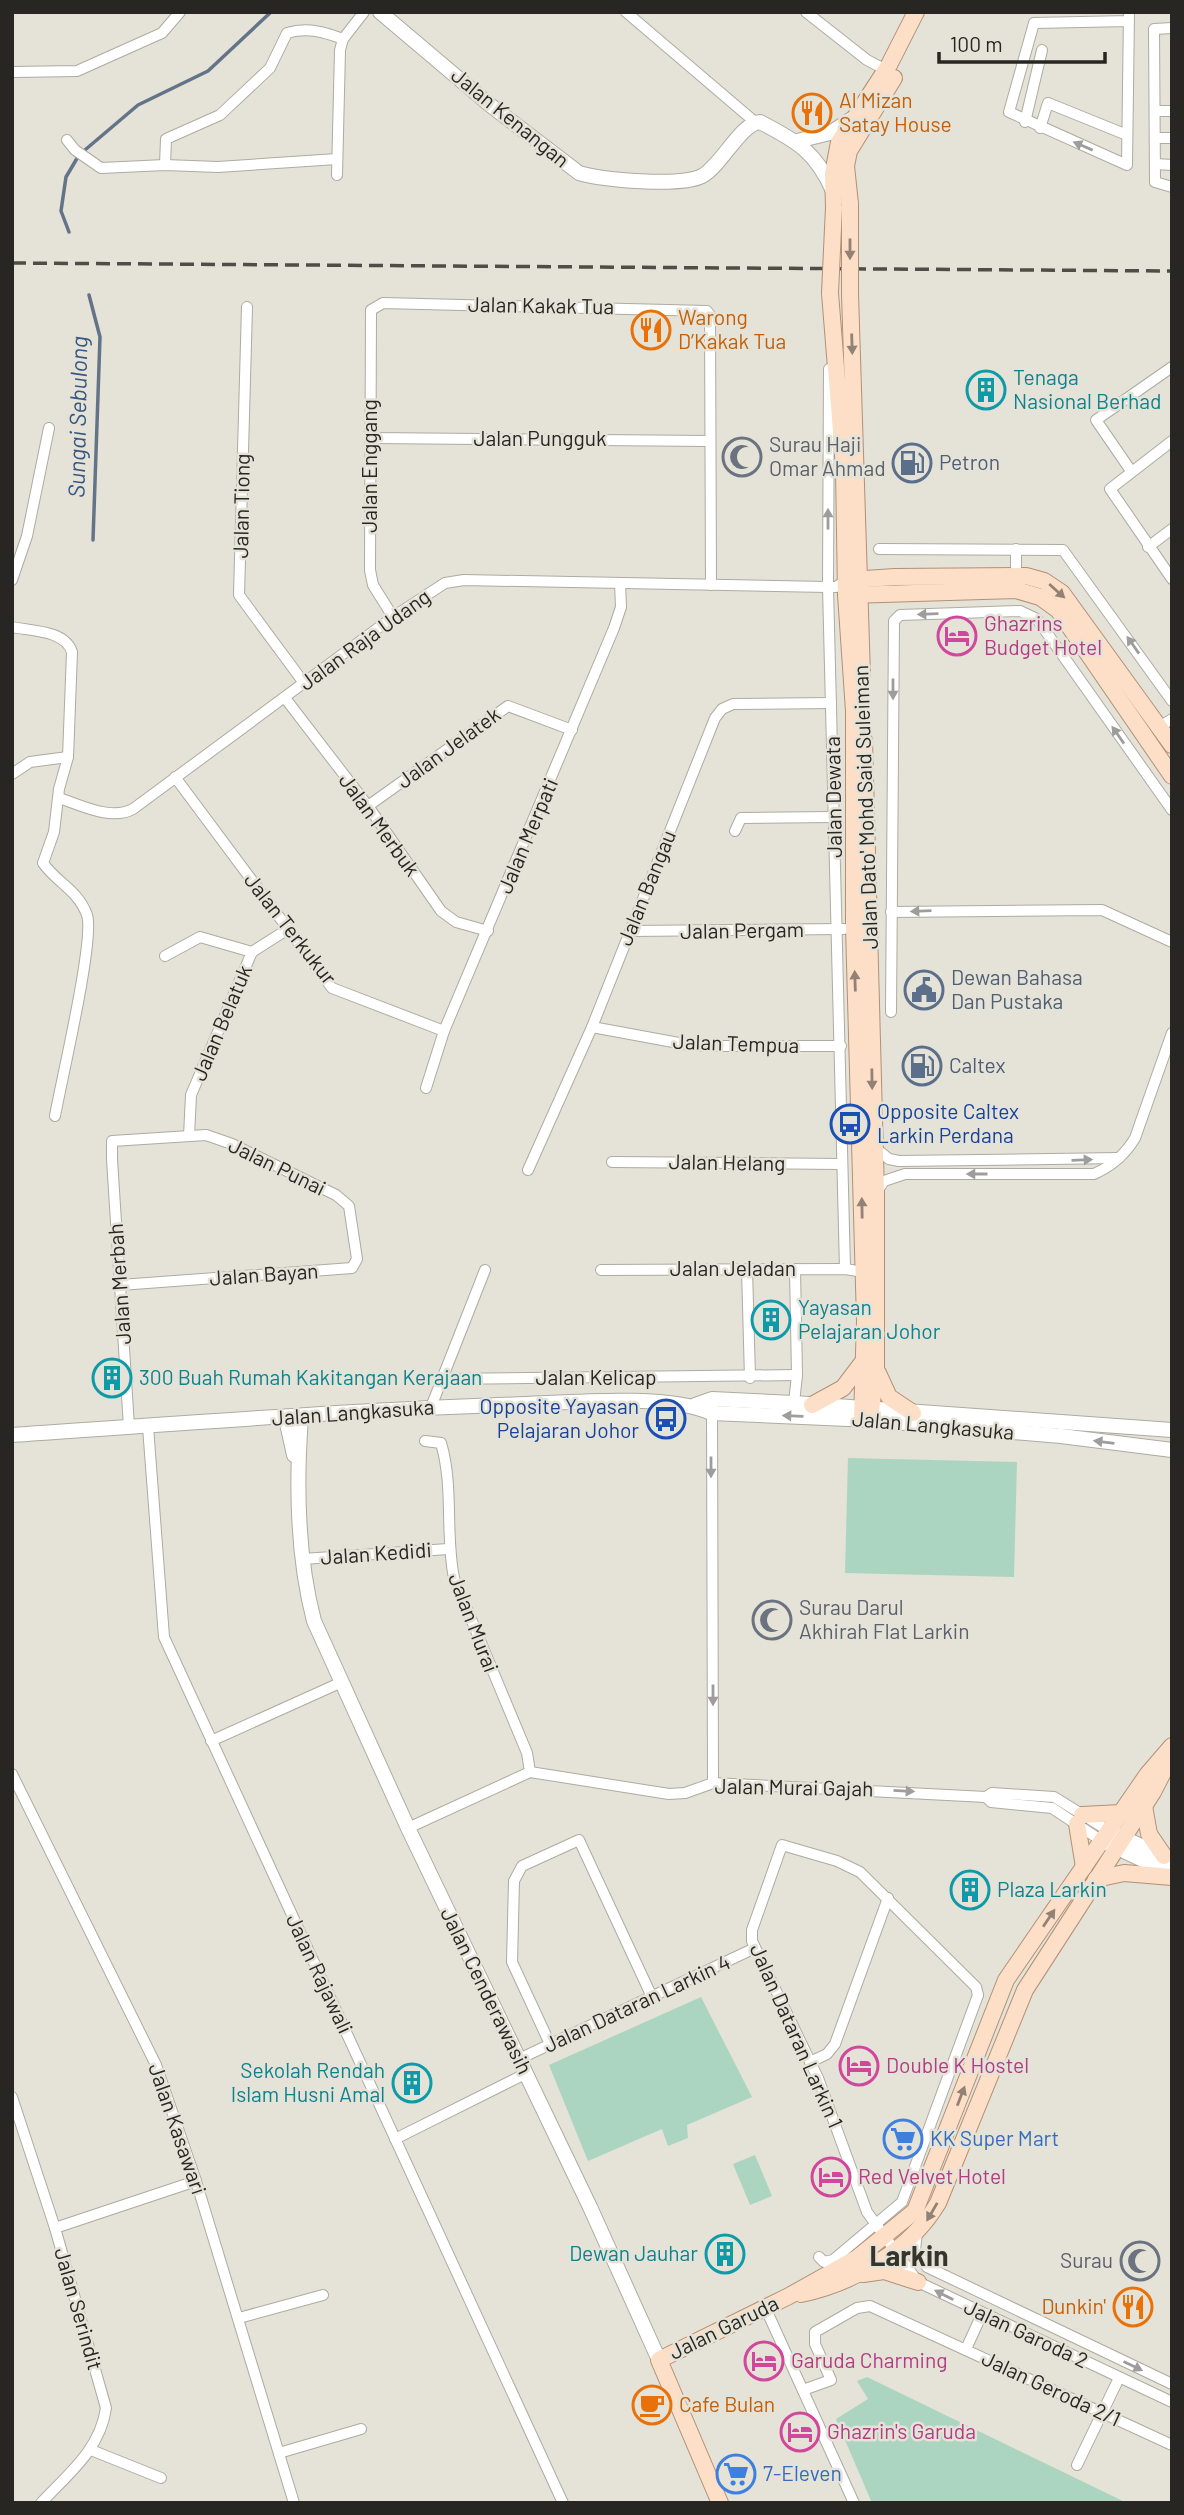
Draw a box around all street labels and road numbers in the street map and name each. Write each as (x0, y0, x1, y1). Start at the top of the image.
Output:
street label: Jalan Kenangan (447, 62, 575, 172)
street label: Jalan Kakak Tua (468, 291, 614, 318)
street label: Jalan Enggang (356, 399, 381, 533)
street label: Jalan Pungguk (473, 425, 607, 450)
street label: Jalan Tiong (227, 453, 254, 559)
street label: Jalan Raja Udang (294, 583, 435, 695)
street label: Jalan Dato' Mohd Said Suleiman (847, 664, 882, 950)
street label: Jalan Jelatek (392, 701, 505, 793)
street label: Jalan Dewata (819, 736, 846, 858)
street label: Jalan Merbuk (335, 768, 426, 880)
street label: Jalan Merpati (491, 774, 562, 897)
street label: Jalan Bangau (611, 826, 680, 949)
street label: Jalan Terkukur (240, 867, 343, 989)
street label: Jalan Pergam (680, 916, 804, 943)
street label: Jalan Belatuk (185, 961, 256, 1084)
street label: Jalan Tempua (672, 1028, 800, 1057)
street label: Jalan Punai (225, 1131, 330, 1200)
street label: Jalan Helang (668, 1148, 786, 1175)
street label: Jalan Merbah (102, 1223, 135, 1345)
street label: Jalan Jeladan (670, 1255, 796, 1280)
street label: Jalan Bayan (209, 1257, 319, 1290)
street label: Jalan Kelicap (535, 1364, 657, 1389)
street label: Jalan Langkasuka (271, 1393, 435, 1430)
street label: Jalan Langkasuka (851, 1405, 1015, 1444)
street label: Jalan Kedidi (320, 1536, 432, 1569)
street label: Jalan Murai (444, 1569, 505, 1675)
street label: Jalan Murai Gajah (714, 1773, 874, 1800)
street label: Jalan Cenderawasih (436, 1903, 539, 2078)
street label: Jalan Rajawali (282, 1910, 359, 2037)
street label: Jalan Dataran Larkin 1 (746, 1940, 849, 2131)
street label: Jalan Dataran Larkin 4 (539, 1948, 734, 2057)
street label: Jalan Kasawari (144, 2060, 213, 2197)
street label: Jalan Serindit (50, 2245, 109, 2373)
street label: Jalan Garuda (665, 2289, 782, 2364)
street label: Jalan Garoda 2 (961, 2293, 1093, 2372)
street label: Jalan Geroda 2/1 (978, 2345, 1125, 2431)

